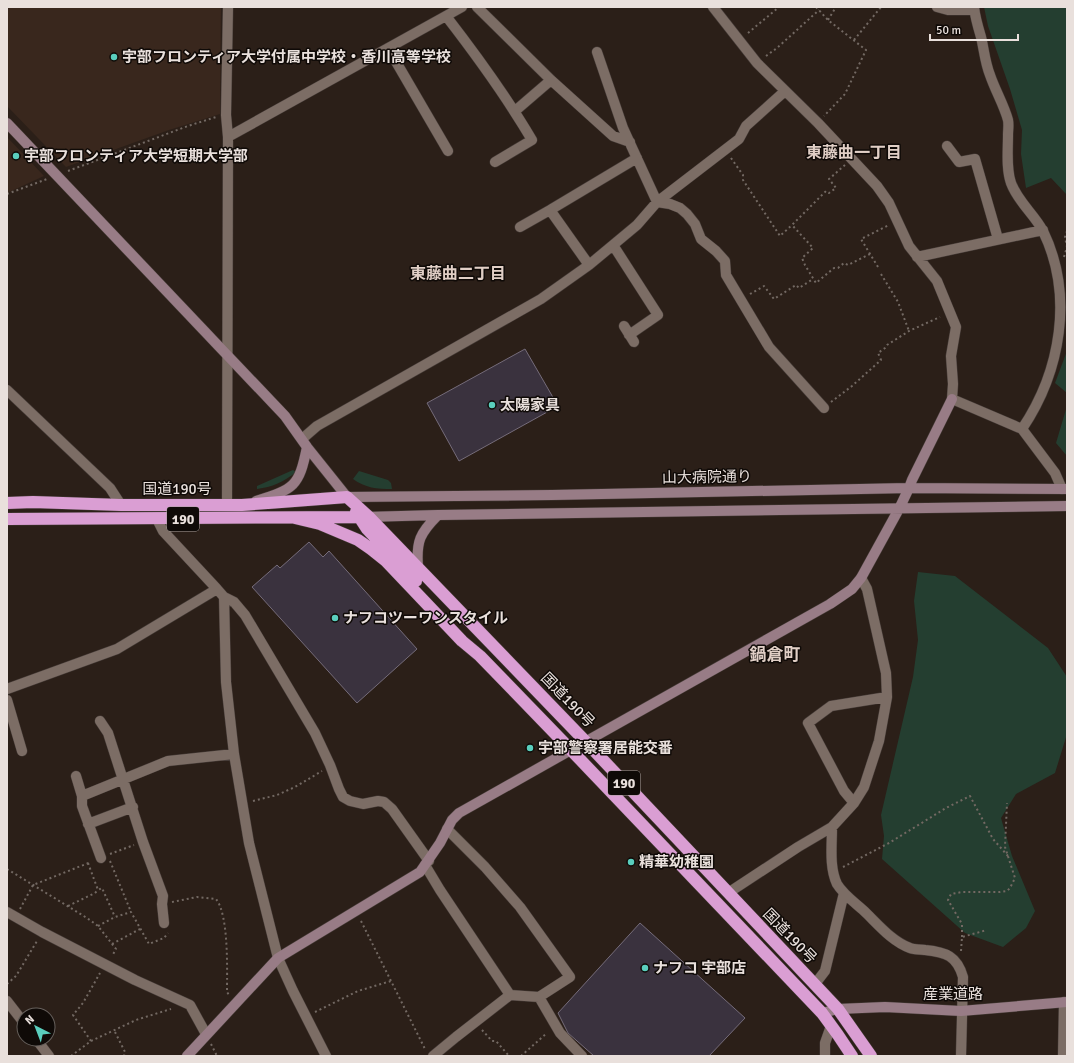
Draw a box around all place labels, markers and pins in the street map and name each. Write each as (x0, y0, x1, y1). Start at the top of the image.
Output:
place label: 宇部フロンティア大学付属中学校・香川高等学校 (122, 48, 451, 66)
marker: 宇部フロンティア大学付属中学校・香川高等学校 (109, 52, 119, 62)
place label: 宇部フロンティア大学短期大学部 (24, 147, 248, 165)
marker: 宇部フロンティア大学短期大学部 (11, 151, 21, 161)
place label: 太陽家具 (500, 396, 560, 414)
marker: 太陽家具 (487, 400, 497, 410)
place label: ナフコツーワンスタイル (343, 609, 508, 627)
marker: ナフコツーワンスタイル (330, 613, 340, 623)
place label: 宇部警察署居能交番 (538, 739, 673, 757)
marker: 宇部警察署居能交番 (525, 743, 535, 753)
place label: 精華幼稚園 (639, 853, 714, 871)
marker: 精華幼稚園 (626, 857, 636, 867)
place label: ナフコ 宇部店 (653, 959, 746, 977)
marker: ナフコ 宇部店 (640, 963, 650, 973)

